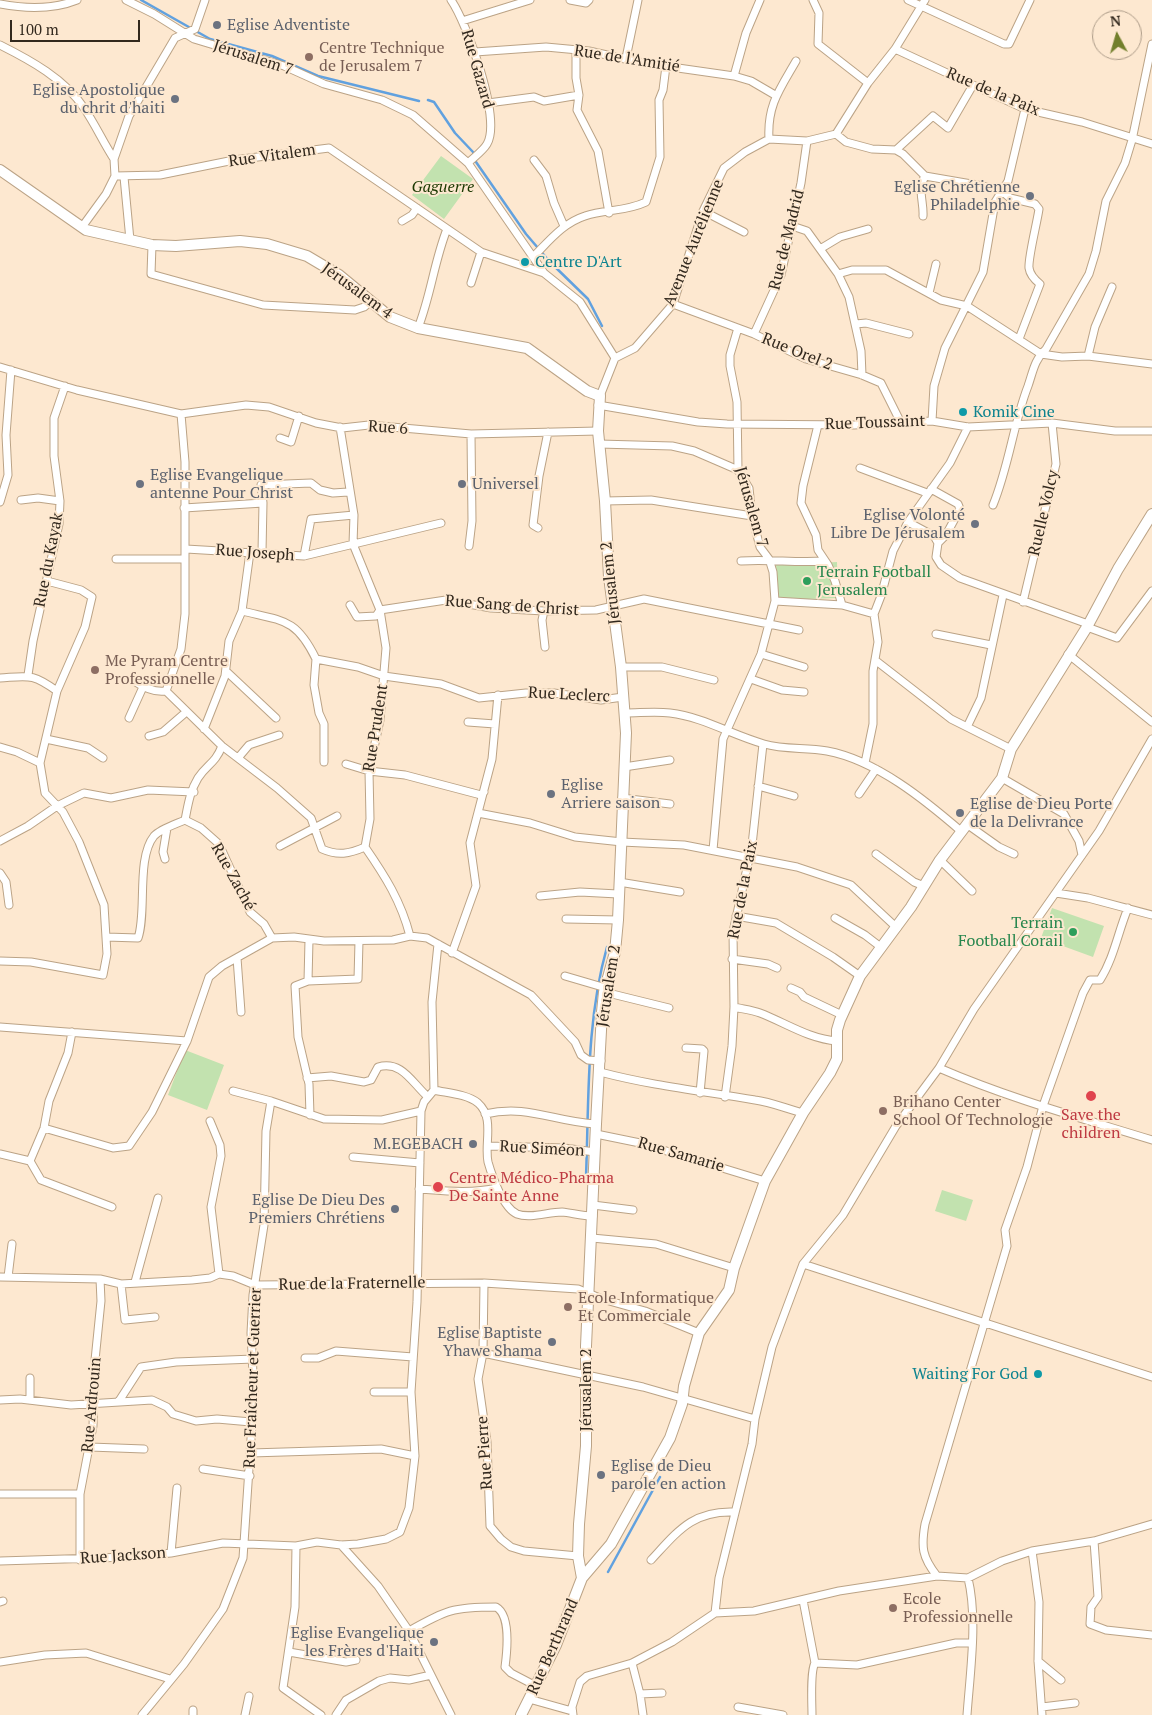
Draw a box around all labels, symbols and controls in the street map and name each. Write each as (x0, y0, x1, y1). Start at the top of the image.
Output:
scale bar (12, 10, 142, 42)
north arrow (1092, 10, 1142, 60)
text: N (1109, 11, 1122, 31)
place label: Eglise Adventiste (227, 15, 350, 35)
text: 100 m (18, 19, 59, 39)
marker: Eglise Adventiste (211, 19, 223, 31)
street label: Rue Gazard (457, 27, 497, 111)
street label: Jérusalem 7 (211, 36, 295, 80)
place label: Centre Technique de Jerusalem 7 (319, 38, 445, 76)
street label: Rue de l'Amitié (573, 41, 681, 77)
marker: Centre Technique de Jerusalem 7 (303, 51, 315, 63)
street label: Rue de la Paix (943, 64, 1043, 120)
place label: Eglise Apostolique du chrit d'haiti (33, 80, 165, 118)
marker: Eglise Apostolique du chrit d'haiti (169, 93, 181, 105)
street label: Rue Vitalem (227, 140, 317, 172)
park label: Gaguerre (412, 177, 474, 197)
street label: Avenue Aurélienne (660, 177, 728, 309)
place label: Eglise Chrétienne Philadelphie (894, 177, 1020, 215)
street label: Rue de Madrid (765, 188, 809, 292)
marker: Eglise Chrétienne Philadelphie (1024, 190, 1036, 202)
place label: Centre D'Art (535, 252, 622, 272)
marker: Centre D'Art (519, 256, 531, 268)
street label: Jérusalem 4 (318, 259, 396, 323)
street label: Rue Orel 2 (759, 329, 835, 375)
place label: Komik Cine (973, 402, 1055, 422)
marker: Komik Cine (957, 406, 969, 418)
street label: Rue Toussaint (824, 412, 926, 434)
street label: Rue 6 (367, 417, 409, 439)
street label: Jérusalem 7 (730, 464, 772, 550)
place label: Eglise Evangelique antenne Pour Christ (150, 465, 293, 503)
street label: Ruelle Volcy (1025, 468, 1063, 558)
place label: Universel (472, 474, 539, 494)
marker: Eglise Evangelique antenne Pour Christ (134, 478, 146, 490)
marker: Universel (456, 478, 468, 490)
place label: Eglise Volonté Libre De Jérusalem (831, 505, 965, 543)
street label: Rue du Kayak (30, 511, 68, 609)
marker: Eglise Volonté Libre De Jérusalem (969, 518, 981, 530)
street label: Rue Joseph (215, 541, 295, 565)
street label: Jérusalem 2 (597, 541, 625, 625)
place label: Terrain Football Jerusalem (817, 562, 931, 600)
marker: Terrain Football Jerusalem (801, 575, 813, 587)
street label: Rue Sang de Christ (444, 592, 580, 620)
place label: Me Pyram Centre Professionnelle (105, 651, 228, 689)
marker: Me Pyram Centre Professionnelle (89, 664, 101, 676)
street label: Rue Prudent (360, 683, 392, 773)
street label: Rue Leclerc (528, 683, 610, 707)
place label: Eglise Arriere saison (561, 775, 660, 813)
marker: Eglise Arriere saison (545, 788, 557, 800)
place label: Eglise de Dieu Porte de la Delivrance (970, 794, 1112, 832)
marker: Eglise de Dieu Porte de la Delivrance (954, 807, 966, 819)
street label: Rue de la Paix (724, 839, 762, 941)
street label: Rue Zaché (207, 840, 259, 914)
place label: Terrain Football Corail (958, 913, 1063, 951)
marker: Terrain Football Corail (1067, 926, 1079, 938)
street label: Jérusalem 2 (593, 944, 625, 1028)
marker: Save the children (1084, 1089, 1098, 1103)
place label: Brihano Center School Of Technologie (893, 1092, 1053, 1130)
marker: Brihano Center School Of Technologie (877, 1105, 889, 1117)
place label: Save the children (1061, 1105, 1121, 1143)
place label: M.EGEBACH (373, 1134, 463, 1154)
street label: Rue Samarie (636, 1134, 726, 1176)
street label: Rue Siméon (499, 1137, 585, 1161)
marker: M.EGEBACH (467, 1138, 479, 1150)
place label: Centre Médico-Pharma De Sainte Anne (449, 1168, 614, 1206)
marker: Centre Médico-Pharma De Sainte Anne (431, 1180, 445, 1194)
place label: Eglise De Dieu Des Premiers Chrétiens (249, 1190, 385, 1228)
marker: Eglise De Dieu Des Premiers Chrétiens (389, 1203, 401, 1215)
street label: Rue de la Fraternelle (278, 1273, 426, 1295)
street label: Rue Fraîcheur et Guerrier (240, 1287, 266, 1469)
place label: Ecole Informatique Et Commerciale (578, 1288, 714, 1326)
marker: Ecole Informatique Et Commerciale (562, 1301, 574, 1313)
place label: Eglise Baptiste Yhawe Shama (437, 1323, 542, 1361)
marker: Eglise Baptiste Yhawe Shama (546, 1336, 558, 1348)
street label: Jérusalem 2 (576, 1349, 596, 1431)
street label: Rue Ardrouin (78, 1356, 106, 1454)
place label: Waiting For God (912, 1364, 1028, 1384)
marker: Waiting For God (1032, 1368, 1044, 1380)
street label: Rue Pierre (473, 1415, 497, 1491)
place label: Eglise de Dieu parole en action (611, 1456, 726, 1494)
marker: Eglise de Dieu parole en action (595, 1469, 607, 1481)
street label: Rue Jackson (80, 1543, 166, 1569)
place label: Ecole Professionnelle (903, 1589, 1013, 1627)
street label: Rue Berthrand (523, 1596, 583, 1698)
marker: Ecole Professionnelle (887, 1602, 899, 1614)
place label: Eglise Evangelique les Frères d'Haiti (291, 1623, 424, 1661)
marker: Eglise Evangelique les Frères d'Haiti (428, 1636, 440, 1648)

